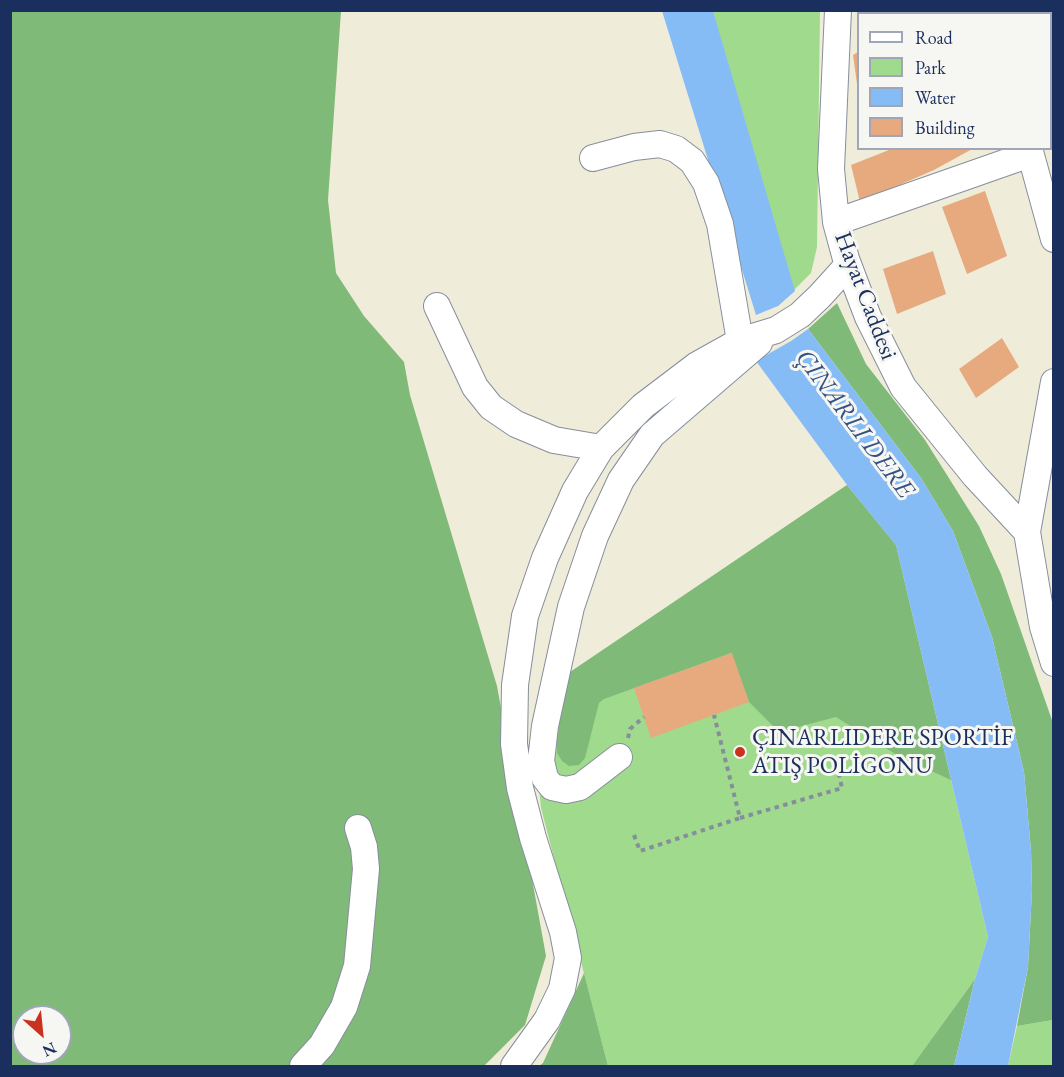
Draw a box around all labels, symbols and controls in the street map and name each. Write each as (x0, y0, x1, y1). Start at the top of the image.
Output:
legend (857, 12, 1052, 150)
text: Road (915, 26, 953, 49)
text: Park (915, 56, 946, 79)
text: Water (915, 86, 956, 109)
text: Building (915, 116, 975, 139)
street label: Hayat Caddesi (827, 228, 903, 364)
water label: ÇINARLI DERE (788, 344, 920, 504)
place label: ÇINARLIDERE SPORTİF ATIŞ POLİGONU (752, 724, 1013, 780)
marker: ÇINARLIDERE SPORTİF ATIŞ POLİGONU (733, 745, 747, 759)
north arrow (12, 1005, 72, 1065)
text: N (39, 1037, 60, 1062)

